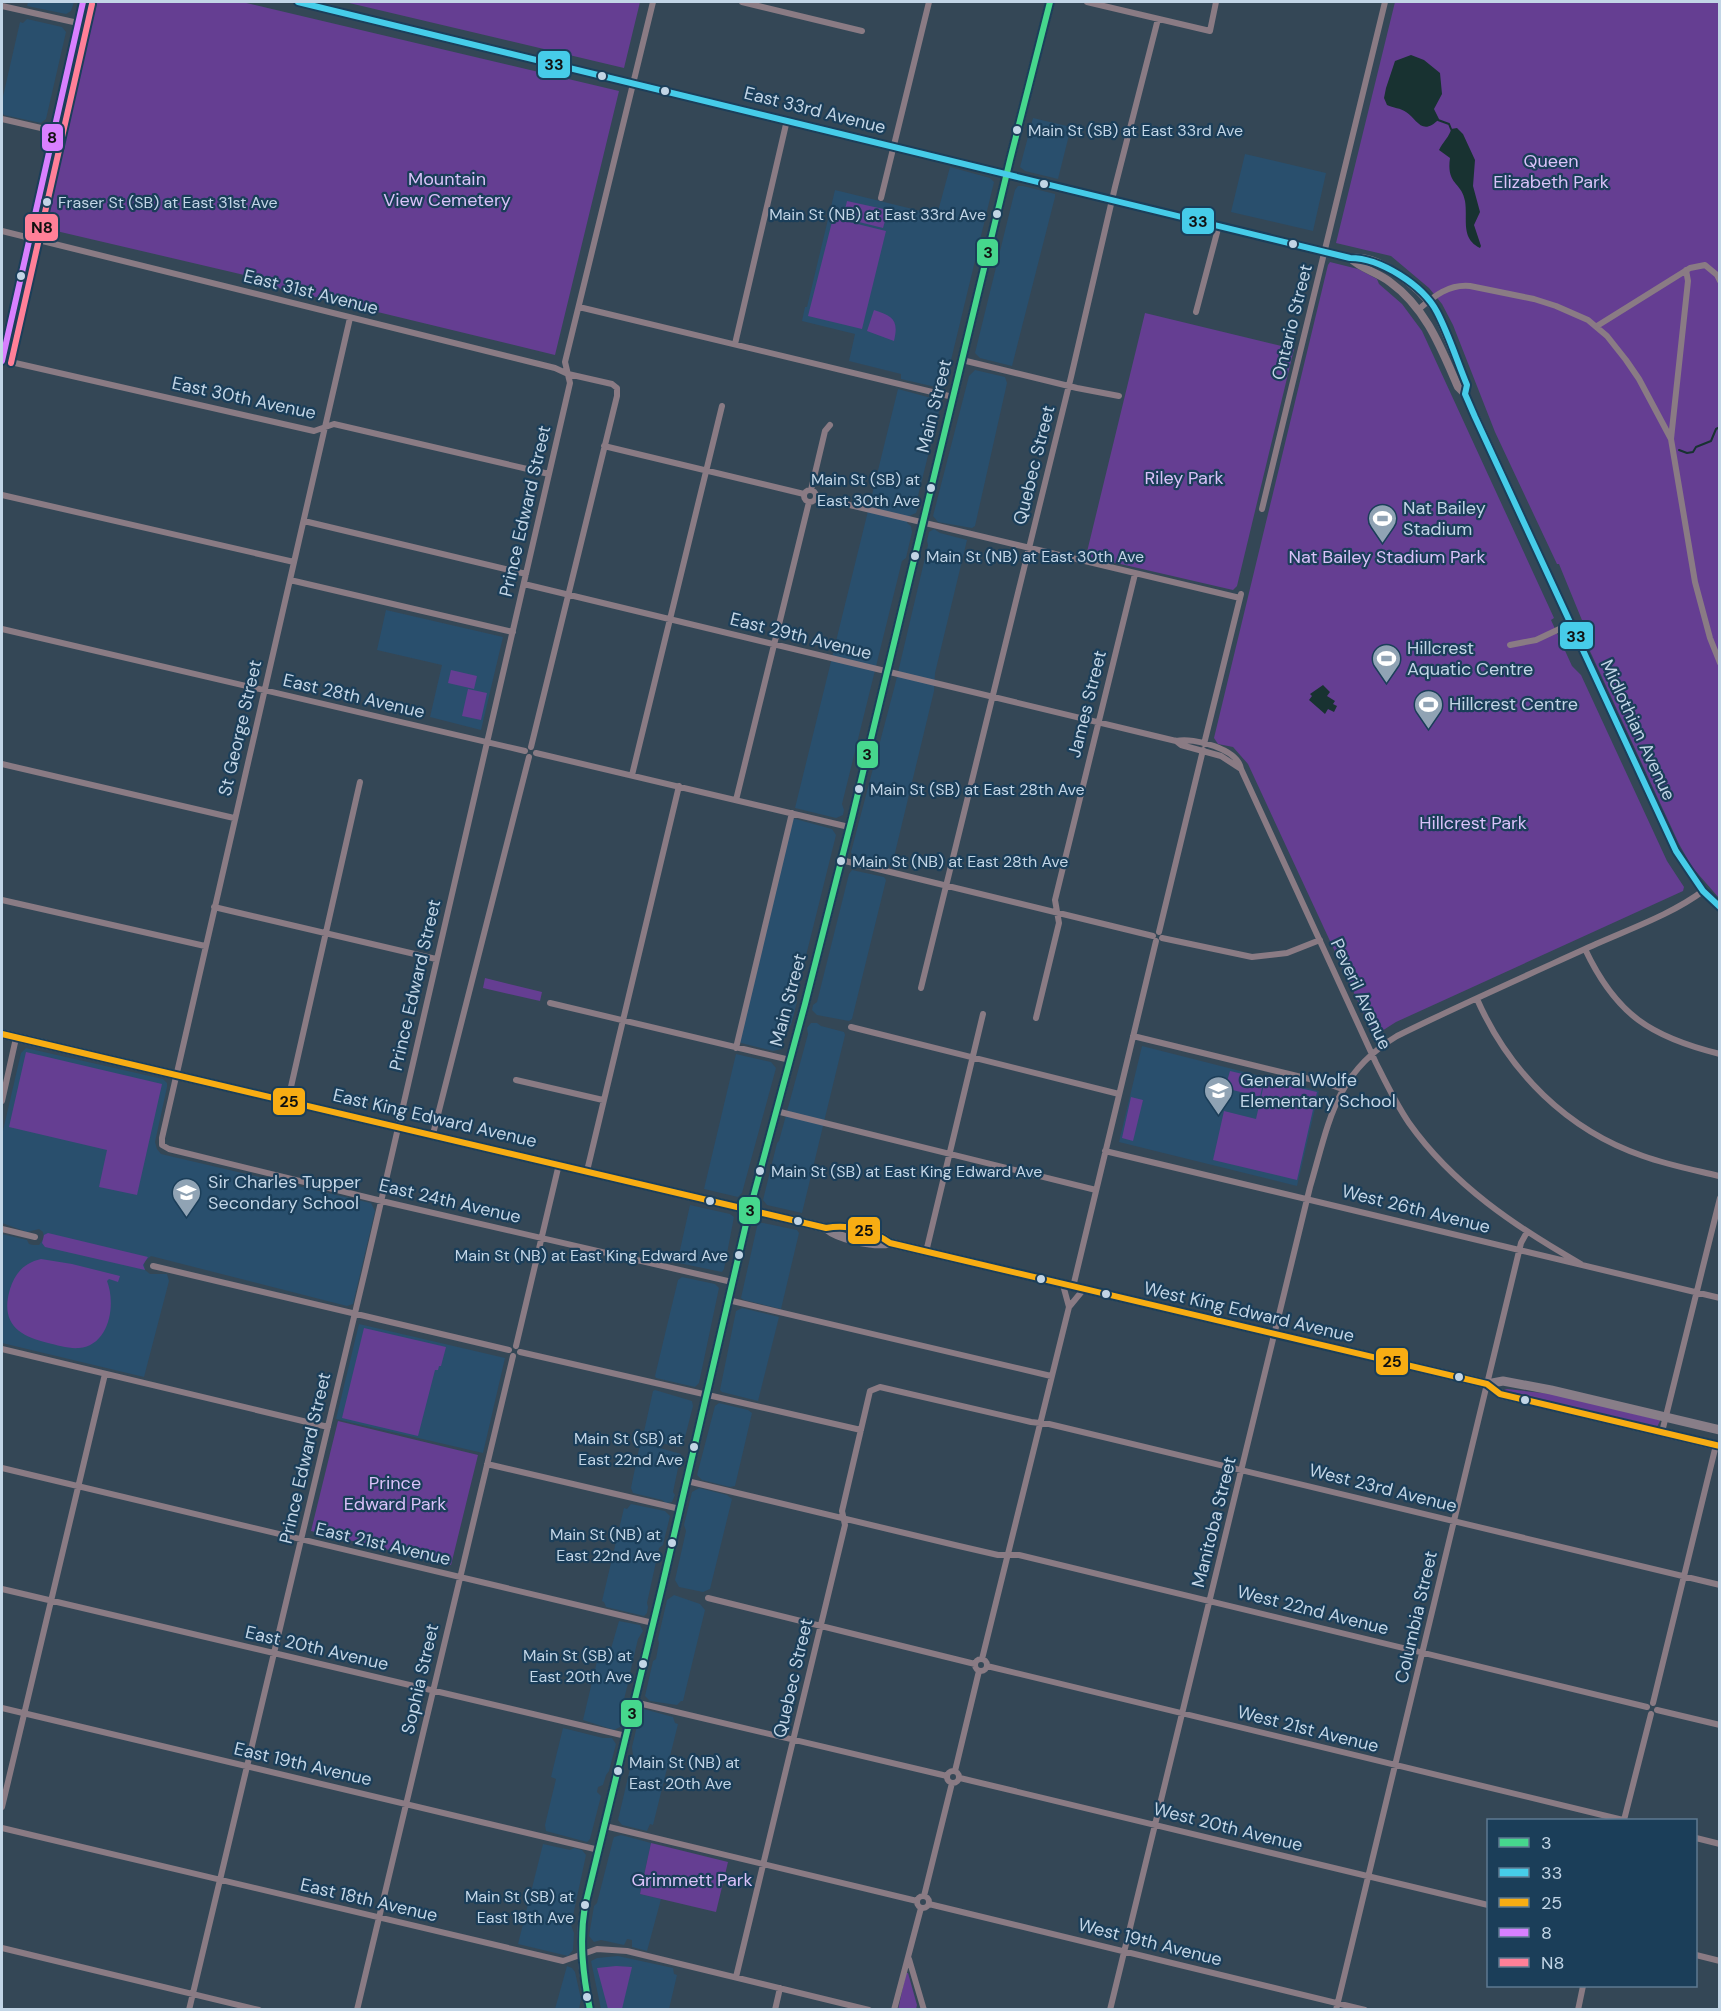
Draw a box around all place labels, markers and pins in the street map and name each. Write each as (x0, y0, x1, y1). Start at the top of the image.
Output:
unlabelled marker (596, 70, 608, 82)
unlabelled marker (659, 85, 671, 97)
place label: Main St (SB) at East 33rd Ave (1028, 120, 1243, 141)
marker: Main St (SB) at East 33rd Ave (1011, 124, 1023, 136)
unlabelled marker (1038, 178, 1050, 190)
place label: Fraser St (SB) at East 31st Ave (58, 192, 278, 213)
marker: Fraser St (SB) at East 31st Ave (41, 196, 53, 208)
place label: Main St (NB) at East 33rd Ave (769, 204, 986, 225)
marker: Main St (NB) at East 33rd Ave (991, 208, 1003, 220)
unlabelled marker (1287, 238, 1299, 250)
unlabelled marker (15, 270, 27, 282)
place label: Main St (SB) at East 30th Ave (811, 469, 920, 511)
marker: Main St (SB) at East 30th Ave (925, 482, 937, 494)
place label: Nat Bailey Stadium (1403, 496, 1486, 541)
sports icon: Nat Bailey Stadium (1366, 502, 1398, 544)
place label: Main St (NB) at East 30th Ave (926, 546, 1144, 567)
marker: Main St (NB) at East 30th Ave (909, 550, 921, 562)
place label: Hillcrest Aquatic Centre (1407, 636, 1533, 681)
sports icon: Hillcrest Aquatic Centre (1370, 642, 1402, 684)
sports icon: Hillcrest Centre (1412, 688, 1444, 730)
place label: Hillcrest Centre (1449, 692, 1578, 716)
place label: Main St (SB) at East 28th Ave (870, 779, 1085, 800)
marker: Main St (SB) at East 28th Ave (853, 783, 865, 795)
place label: Main St (NB) at East 28th Ave (852, 851, 1068, 872)
marker: Main St (NB) at East 28th Ave (835, 855, 847, 867)
place label: General Wolfe Elementary School (1240, 1068, 1396, 1113)
school or university icon: General Wolfe Elementary School (1203, 1074, 1235, 1116)
place label: Main St (SB) at East King Edward Ave (771, 1161, 1042, 1182)
marker: Main St (SB) at East King Edward Ave (754, 1165, 766, 1177)
place label: Sir Charles Tupper Secondary School (208, 1170, 361, 1215)
school or university icon: Sir Charles Tupper Secondary School (171, 1176, 203, 1218)
unlabelled marker (704, 1195, 716, 1207)
unlabelled marker (792, 1215, 804, 1227)
place label: Main St (NB) at East King Edward Ave (455, 1245, 728, 1266)
marker: Main St (NB) at East King Edward Ave (733, 1249, 745, 1261)
unlabelled marker (1035, 1273, 1047, 1285)
unlabelled marker (1100, 1288, 1112, 1300)
unlabelled marker (1453, 1371, 1465, 1383)
unlabelled marker (1519, 1394, 1531, 1406)
place label: Main St (SB) at East 22nd Ave (574, 1428, 683, 1470)
marker: Main St (SB) at East 22nd Ave (688, 1441, 700, 1453)
place label: Main St (NB) at East 22nd Ave (550, 1524, 661, 1566)
marker: Main St (NB) at East 22nd Ave (666, 1537, 678, 1549)
place label: Main St (SB) at East 20th Ave (523, 1645, 632, 1687)
marker: Main St (SB) at East 20th Ave (637, 1658, 649, 1670)
place label: Main St (NB) at East 20th Ave (629, 1752, 740, 1794)
marker: Main St (NB) at East 20th Ave (612, 1765, 624, 1777)
place label: Main St (SB) at East 18th Ave (465, 1886, 574, 1928)
marker: Main St (SB) at East 18th Ave (579, 1899, 591, 1911)
unlabelled marker (581, 1991, 593, 2003)

